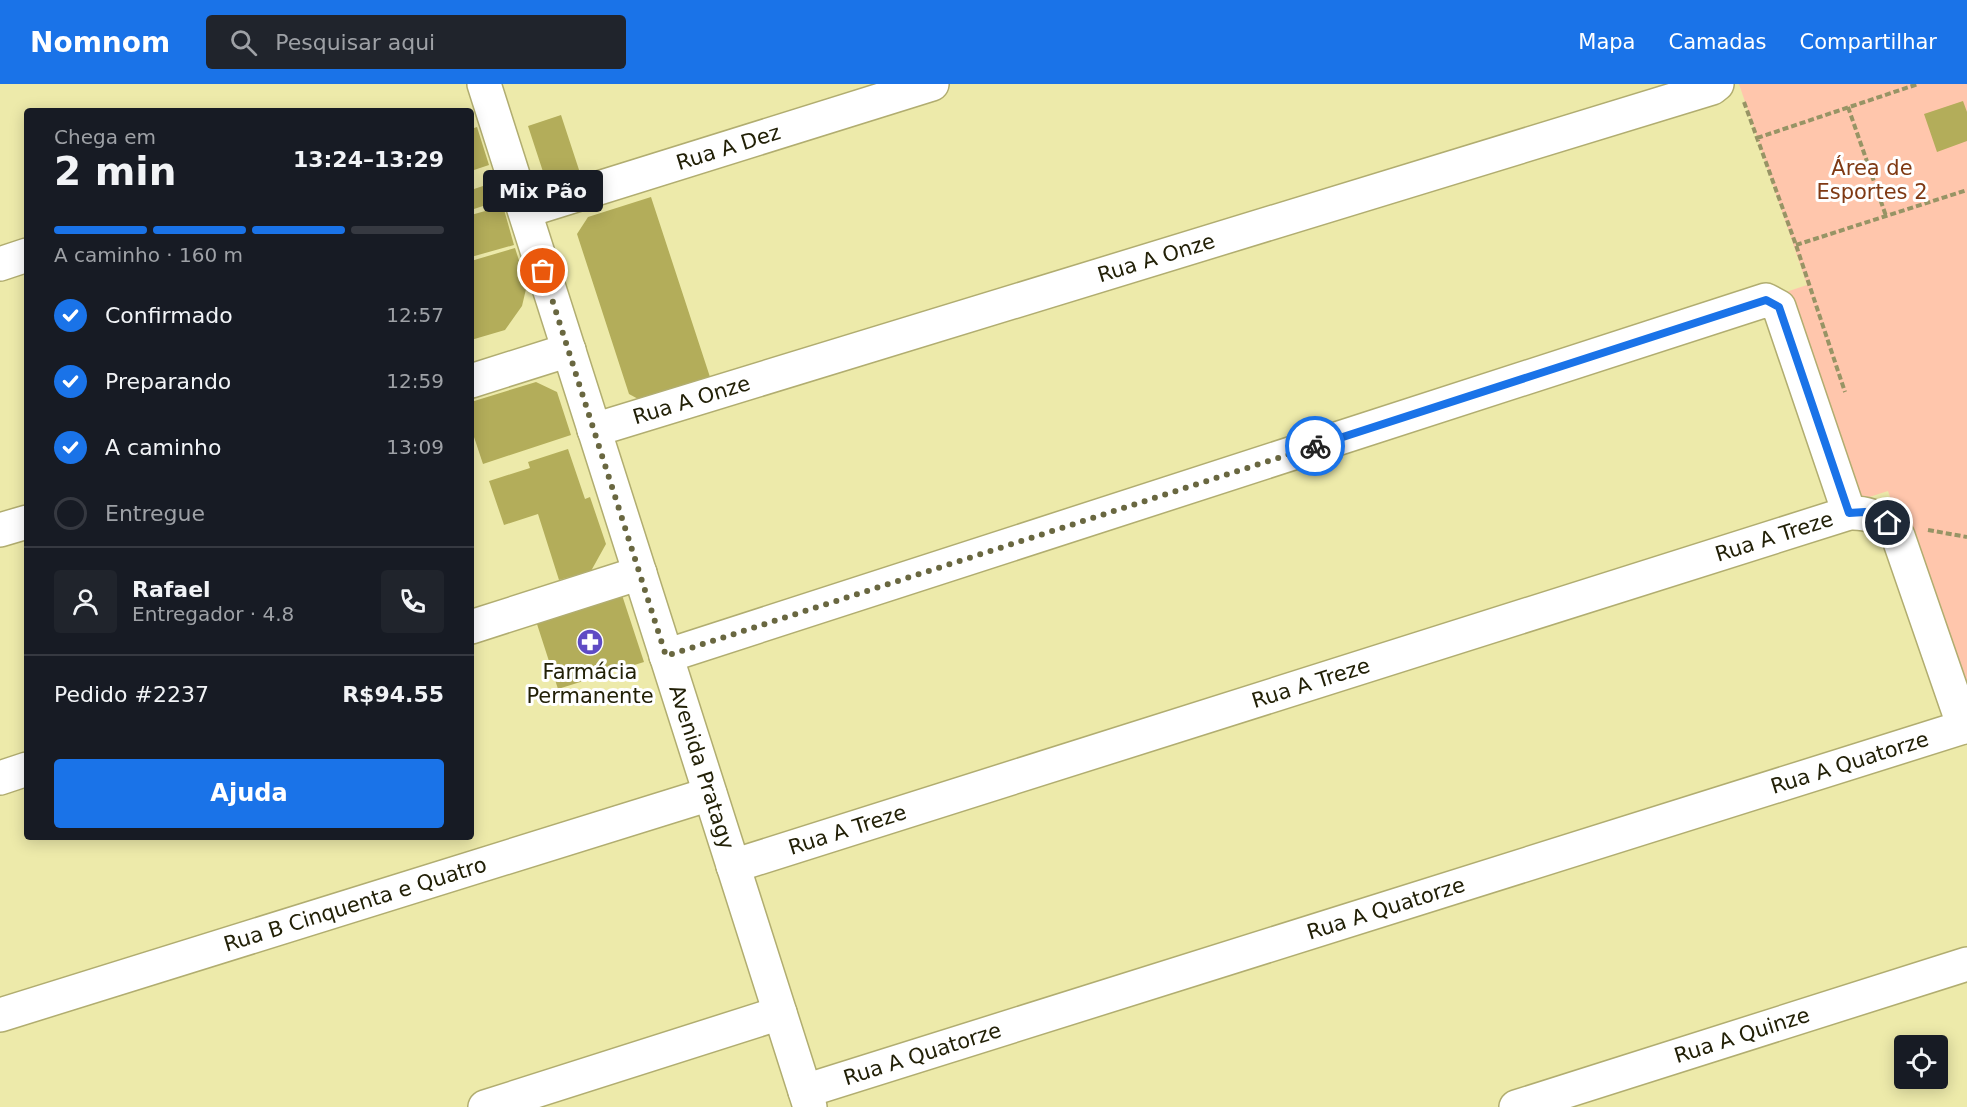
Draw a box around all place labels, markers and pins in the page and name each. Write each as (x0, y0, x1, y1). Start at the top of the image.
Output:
callout: Mix Pão (483, 169, 603, 211)
pin (517, 245, 568, 296)
pin (1862, 497, 1913, 548)
pharmacy icon: Farmácia Permanente (575, 627, 605, 657)
place label: Farmácia Permanente (526, 660, 654, 708)

